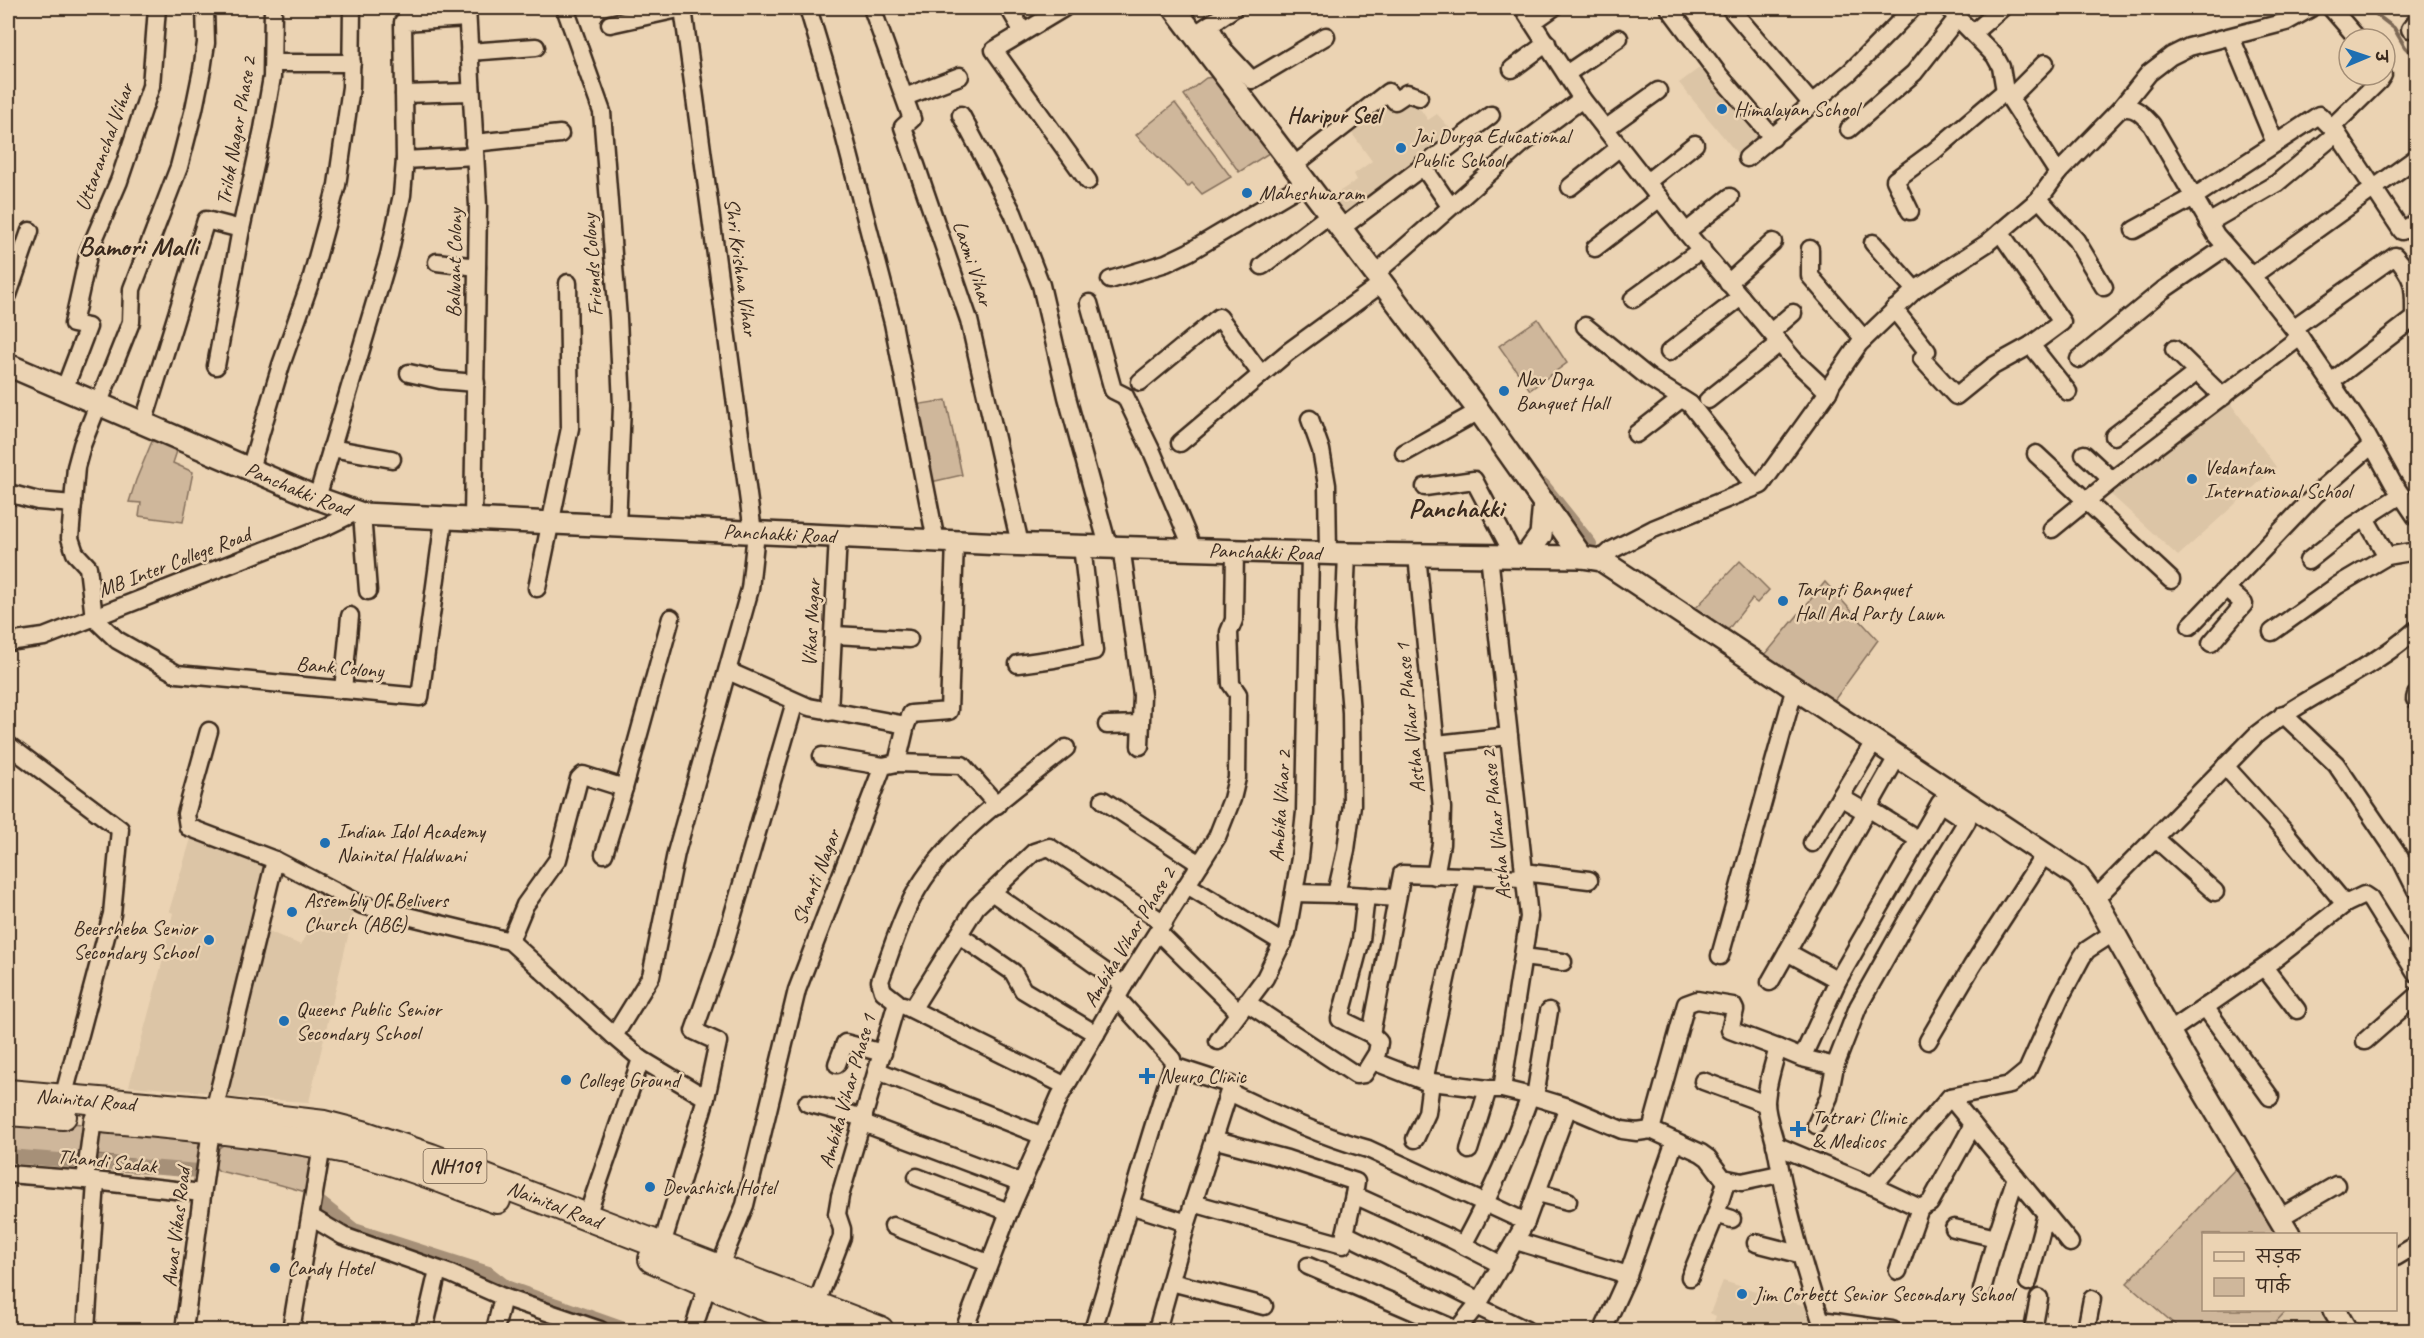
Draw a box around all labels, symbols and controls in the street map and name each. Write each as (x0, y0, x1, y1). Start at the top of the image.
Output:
north arrow (2337, 27, 2397, 87)
text: उ (2371, 49, 2391, 64)
street label: Trilok Nagar Phase 2 (210, 53, 262, 207)
street label: Uttaranchal Vihar (69, 78, 140, 214)
place label: Himalayan School (1734, 96, 1862, 122)
district label: Haripur Seel (1287, 102, 1385, 130)
marker: Himalayan School (1715, 102, 1729, 116)
place label: Jai Durga Educational Public School (1412, 123, 1573, 173)
marker: Jai Durga Educational Public School (1394, 141, 1408, 155)
place label: Maheshwaram (1259, 180, 1366, 206)
marker: Maheshwaram (1240, 186, 1254, 200)
street label: Shri Krishna Vihar (719, 197, 764, 339)
street label: Balwant Colony (440, 206, 468, 318)
street label: Friends Colony (575, 211, 609, 317)
street label: Laxmi Vihar (947, 217, 1000, 311)
district label: Bamori Malli (78, 229, 201, 263)
place label: Nav Durga Banquet Hall (1516, 366, 1612, 416)
marker: Nav Durga Banquet Hall (1497, 384, 1511, 398)
place label: Vedantam International School (2204, 454, 2355, 504)
street label: Panchakki Road (241, 456, 358, 523)
marker: Vedantam International School (2185, 472, 2199, 486)
district label: Panchakki (1409, 491, 1507, 525)
street label: Panchakki Road (723, 518, 839, 549)
street label: MB Inter College Road (94, 520, 257, 603)
street label: Panchakki Road (1208, 537, 1324, 566)
street label: Vikas Nagar (796, 576, 826, 667)
place label: Tarupti Banquet Hall And Party Lawn (1795, 576, 1946, 626)
marker: Tarupti Banquet Hall And Party Lawn (1776, 594, 1790, 608)
street label: Astha Vihar Phase 1 (1389, 640, 1431, 794)
street label: Bank Colony (295, 650, 386, 684)
street label: Astha Vihar Phase 2 (1475, 747, 1517, 901)
street label: Ambika Vihar 2 (1263, 748, 1297, 863)
place label: Indian Idol Academy Nainital Haldwani (337, 818, 487, 868)
street label: Shanti Nagar (786, 824, 847, 928)
marker: Indian Idol Academy Nainital Haldwani (318, 836, 332, 850)
street label: Ambika Vihar Phase 2 (1077, 861, 1182, 1012)
place label: Assembly Of Belivers Church (ABC) (304, 887, 450, 937)
marker: Assembly Of Belivers Church (ABC) (285, 905, 299, 919)
place label: Beersheba Senior Secondary School (73, 915, 200, 965)
marker: Beersheba Senior Secondary School (202, 933, 216, 947)
place label: Queens Public Senior Secondary School (296, 996, 443, 1046)
street label: Ambika Vihar Phase 1 (813, 1010, 882, 1171)
marker: Queens Public Senior Secondary School (277, 1014, 291, 1028)
place label: Neuro Clinic (1160, 1063, 1247, 1089)
place label: College Ground (578, 1067, 682, 1093)
marker: Neuro Clinic (1138, 1067, 1156, 1085)
marker: College Ground (559, 1073, 573, 1087)
street label: Nainital Road (35, 1083, 140, 1117)
place label: Tatrari Clinic & Medicos (1812, 1104, 1908, 1154)
marker: Tatrari Clinic & Medicos (1789, 1120, 1807, 1138)
street label: Thandi Sadak (56, 1143, 159, 1179)
road number: NH109 (424, 1149, 486, 1183)
street label: Awas Vikas Road (156, 1162, 197, 1288)
place label: Devashish Hotel (662, 1174, 779, 1200)
street label: Nainital Road (504, 1175, 609, 1236)
marker: Devashish Hotel (643, 1180, 657, 1194)
legend (2202, 1233, 2397, 1311)
text: सड़क (2255, 1246, 2301, 1268)
place label: Candy Hotel (287, 1255, 376, 1281)
marker: Candy Hotel (268, 1261, 282, 1275)
text: पार्क (2255, 1273, 2291, 1298)
place label: Jim Corbett Senior Secondary School (1753, 1281, 2018, 1307)
marker: Jim Corbett Senior Secondary School (1735, 1287, 1749, 1301)

